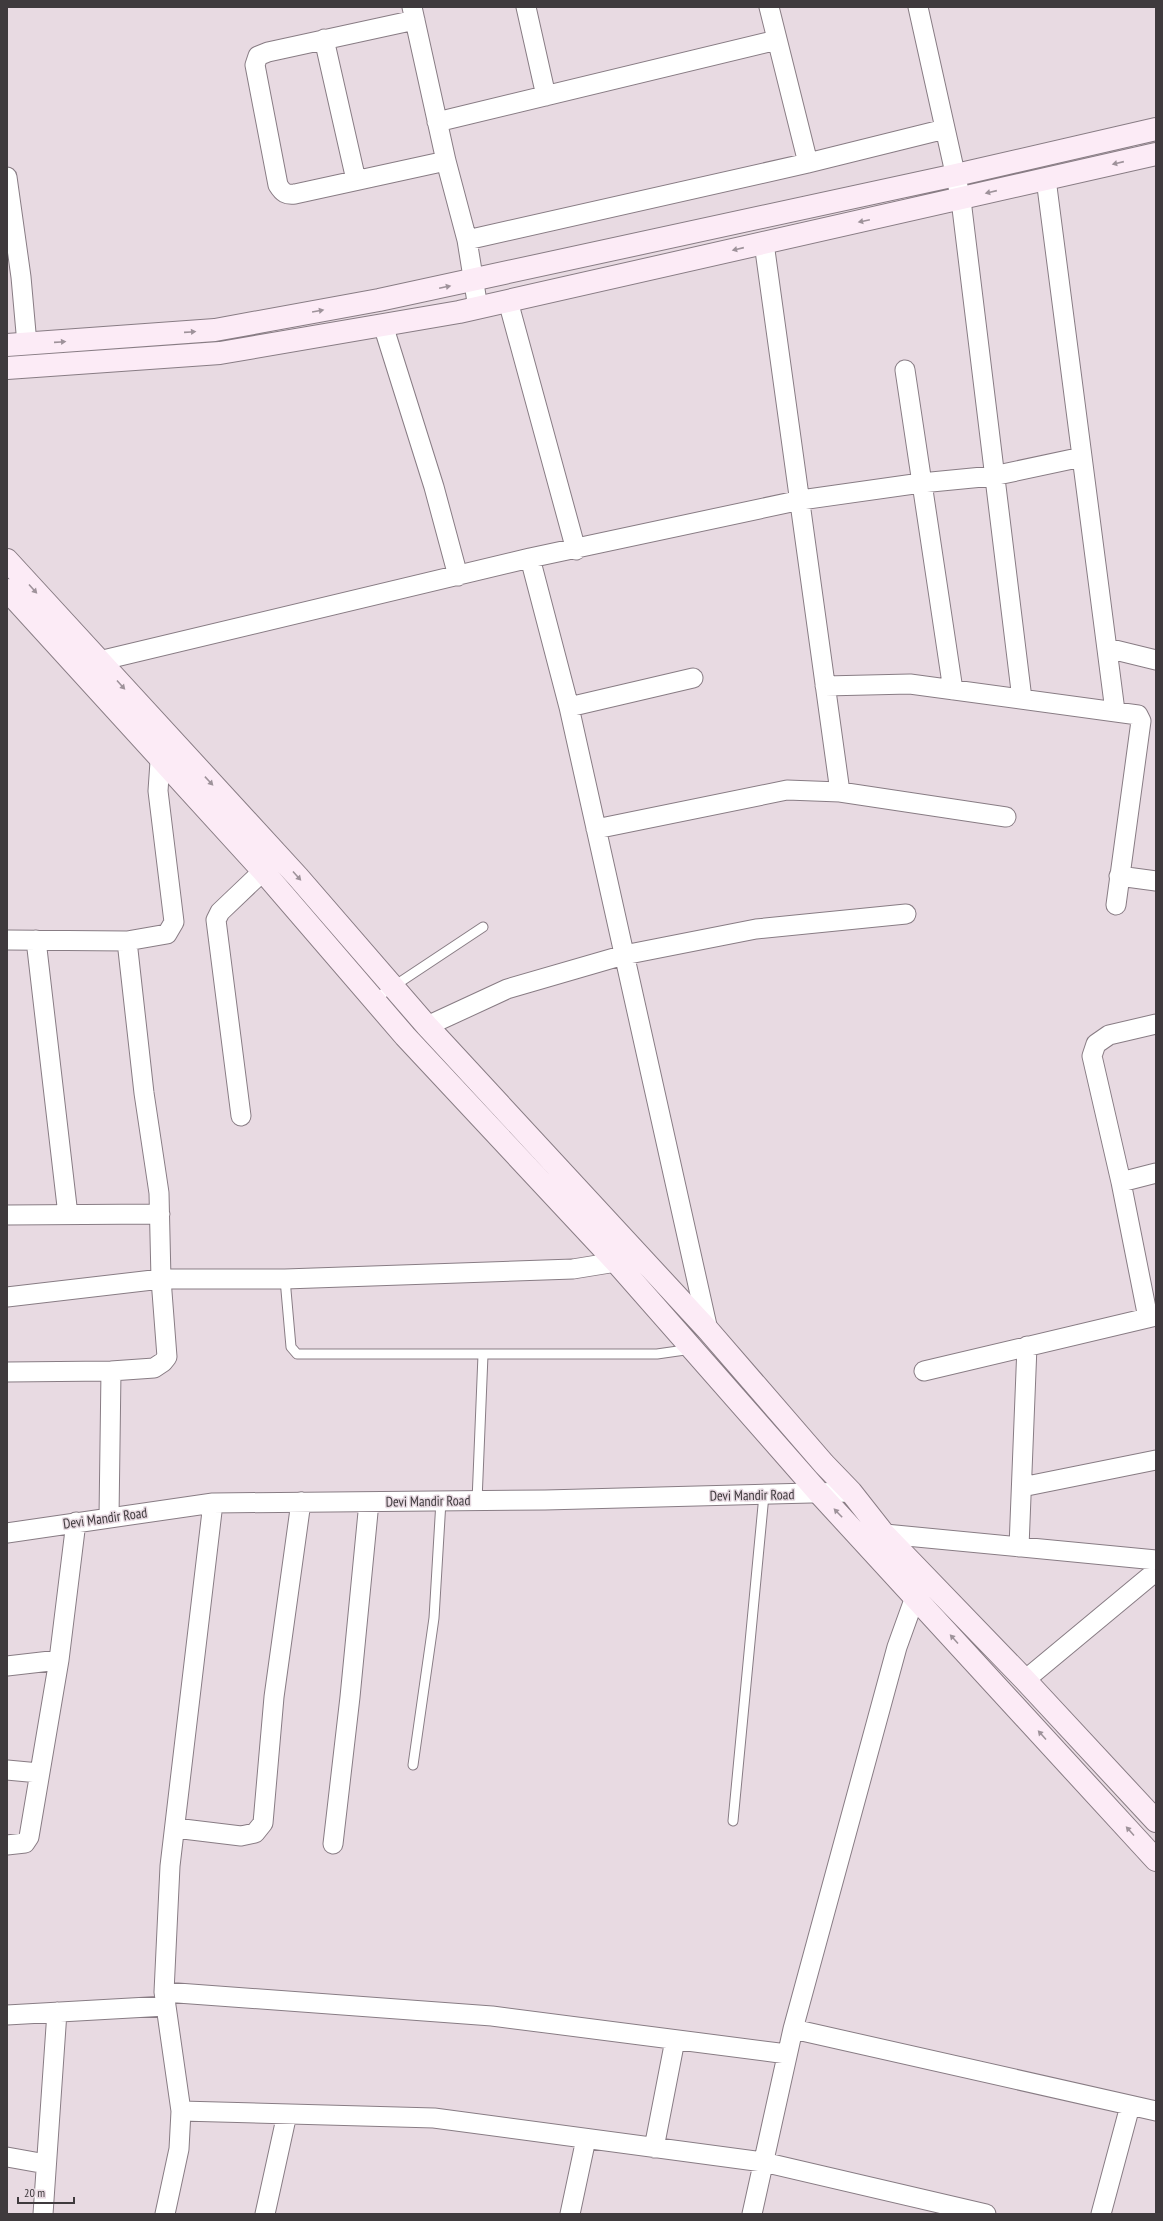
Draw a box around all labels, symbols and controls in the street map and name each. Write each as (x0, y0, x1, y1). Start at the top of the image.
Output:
one-way arrow (1112, 160, 1124, 166)
one-way arrow (985, 190, 998, 196)
one-way arrow (858, 218, 871, 224)
one-way arrow (731, 247, 744, 253)
one-way arrow (439, 283, 452, 289)
one-way arrow (312, 308, 324, 314)
one-way arrow (183, 328, 196, 335)
one-way arrow (54, 338, 66, 345)
one-way arrow (29, 584, 38, 594)
one-way arrow (116, 680, 126, 690)
one-way arrow (204, 776, 213, 786)
one-way arrow (292, 872, 301, 881)
street label: Devi Mandir Road (709, 1485, 795, 1505)
street label: Devi Mandir Road (385, 1491, 471, 1511)
street label: Devi Mandir Road (62, 1503, 148, 1533)
one-way arrow (833, 1507, 842, 1518)
one-way arrow (949, 1634, 959, 1644)
one-way arrow (1037, 1730, 1047, 1740)
one-way arrow (1125, 1826, 1134, 1836)
scale bar (18, 2179, 74, 2205)
text: 20 m (24, 2185, 45, 2200)

